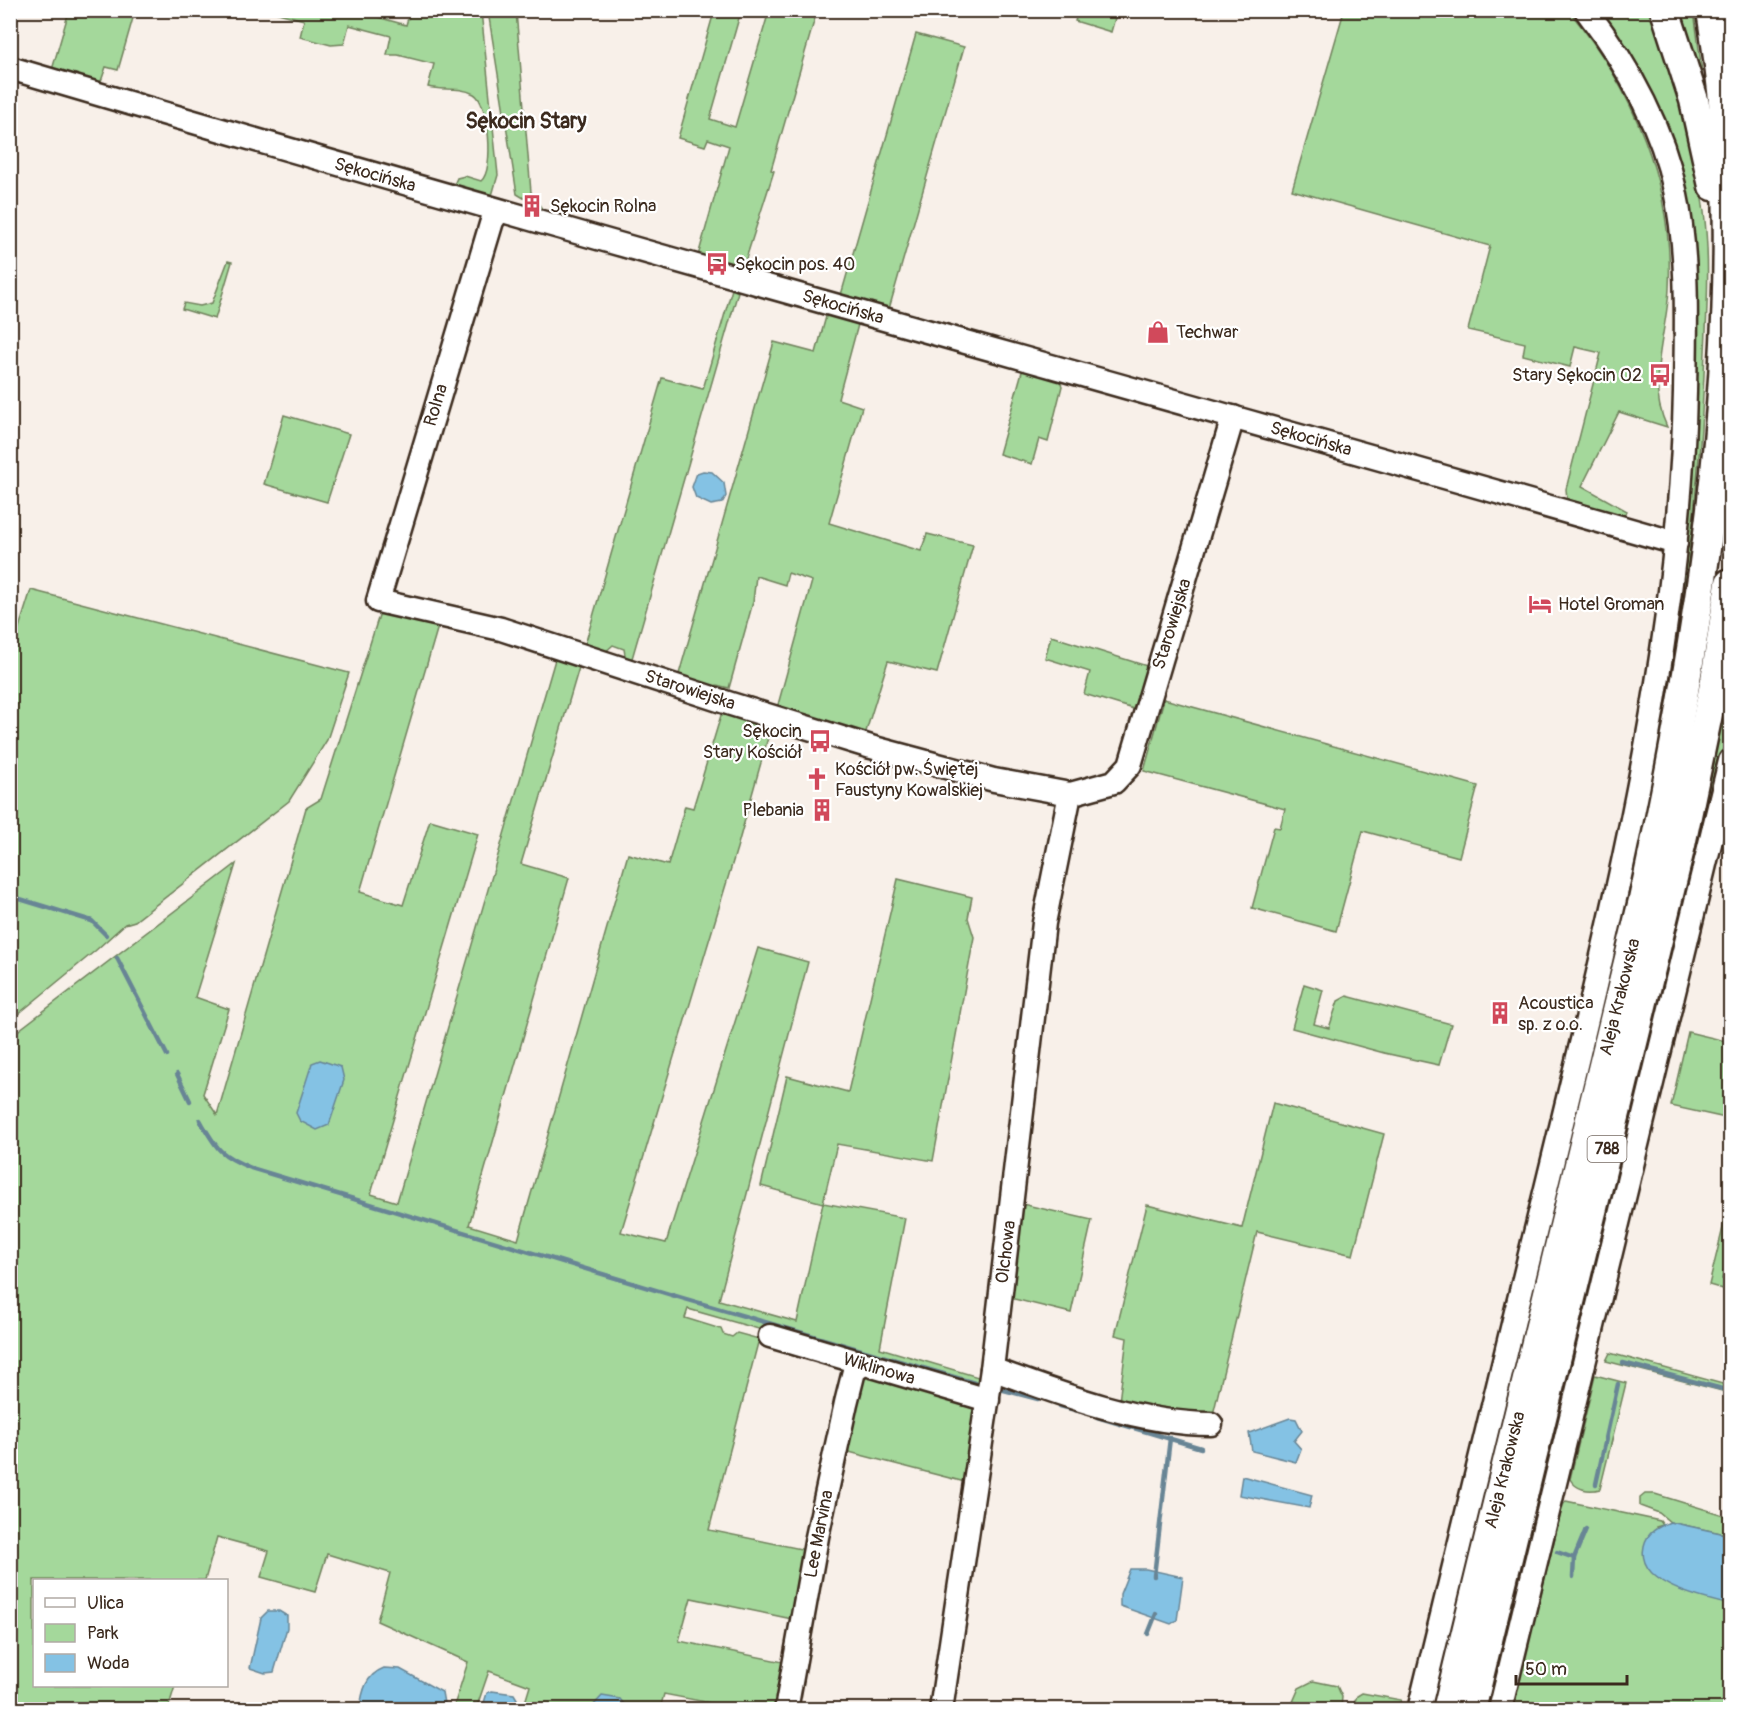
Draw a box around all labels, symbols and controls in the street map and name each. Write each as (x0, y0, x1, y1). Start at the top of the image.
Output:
district label: Sękocin Stary (465, 108, 587, 135)
street label: Sękocińska (331, 152, 419, 198)
building icon: Sękocin Rolna (519, 193, 545, 219)
place label: Sękocin Rolna (550, 195, 656, 218)
bus stop icon: Sękocin pos. 40 (704, 251, 730, 277)
place label: Sękocin pos. 40 (735, 253, 855, 276)
street label: Sękocińska (799, 284, 887, 330)
shop icon: Techwar (1145, 319, 1171, 345)
place label: Techwar (1176, 321, 1239, 344)
bus stop icon: Stary Sękocin 02 (1647, 362, 1673, 388)
place label: Stary Sękocin 02 (1512, 364, 1642, 387)
street label: Rolna (419, 381, 453, 429)
street label: Sękocińska (1267, 416, 1355, 462)
street label: Starowiejska (1147, 576, 1197, 672)
hotel icon: Hotel Groman (1527, 591, 1553, 617)
place label: Hotel Groman (1558, 593, 1665, 616)
street label: Starowiejska (642, 665, 738, 715)
place label: Sękocin Stary Kościół (703, 720, 803, 764)
bus stop icon: Sękocin Stary Kościół (807, 728, 833, 754)
place label: Kościół pw. Świętej Faustyny Kowalskiej (835, 758, 983, 802)
church icon: Kościół pw. Świętej Faustyny Kowalskiej (804, 766, 830, 792)
building icon: Plebania (809, 797, 835, 823)
place label: Plebania (742, 799, 804, 822)
street label: Aleja Krakowska (1594, 936, 1646, 1058)
place label: Acoustica sp. z o.o. (1518, 992, 1594, 1036)
building icon: Acoustica sp. z o.o. (1487, 1000, 1513, 1026)
road number: 788 (1588, 1136, 1626, 1162)
street label: Olchowa (991, 1219, 1021, 1285)
street label: Wiklinowa (840, 1348, 918, 1390)
street label: Aleja Krakowska (1479, 1409, 1531, 1531)
street label: Lee Marvina (799, 1488, 839, 1580)
legend (33, 1579, 228, 1687)
text: Ulica (87, 1592, 124, 1615)
text: Park (87, 1622, 119, 1645)
scale bar (1516, 1648, 1627, 1686)
text: Woda (87, 1652, 129, 1675)
text: 50 m (1525, 1658, 1567, 1681)

